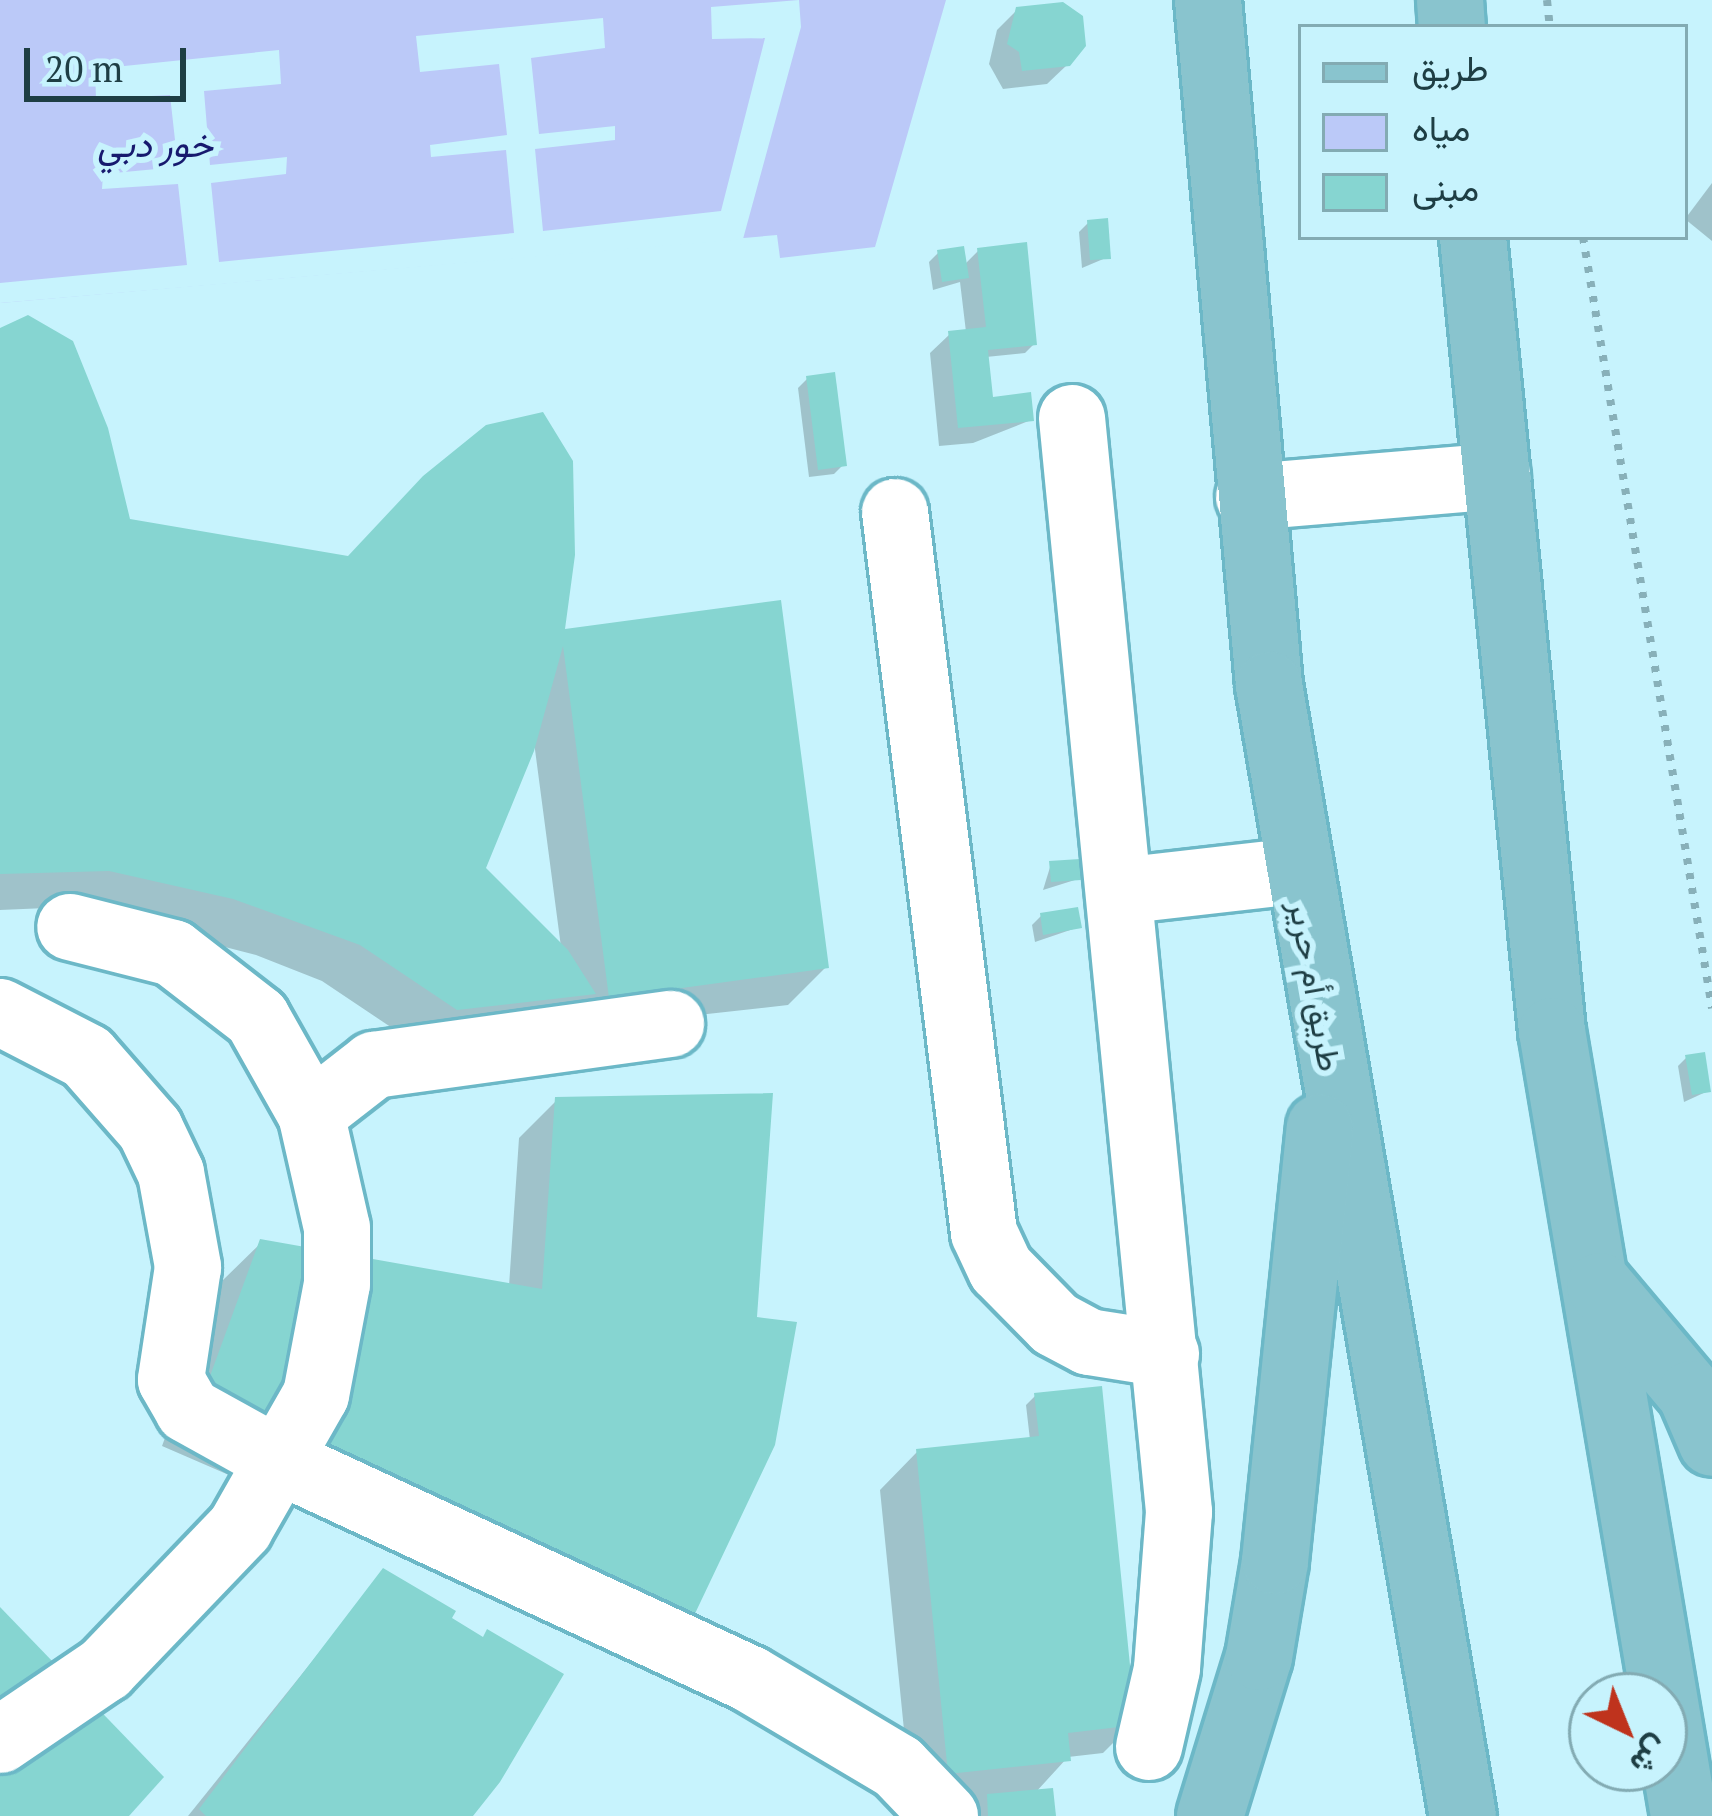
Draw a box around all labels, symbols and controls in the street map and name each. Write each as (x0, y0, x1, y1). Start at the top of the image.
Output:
scale bar (30, 24, 192, 98)
legend (1298, 24, 1688, 240)
text: طريق (1412, 44, 1488, 91)
text: 20 m (45, 45, 123, 92)
text: مياه (1412, 104, 1470, 151)
water label: خور دبي (97, 122, 213, 166)
text: مبنى (1412, 164, 1479, 211)
street label: طريق أم حرير (1282, 898, 1350, 1074)
north arrow (1568, 1672, 1688, 1792)
text: ش (1622, 1727, 1680, 1786)

